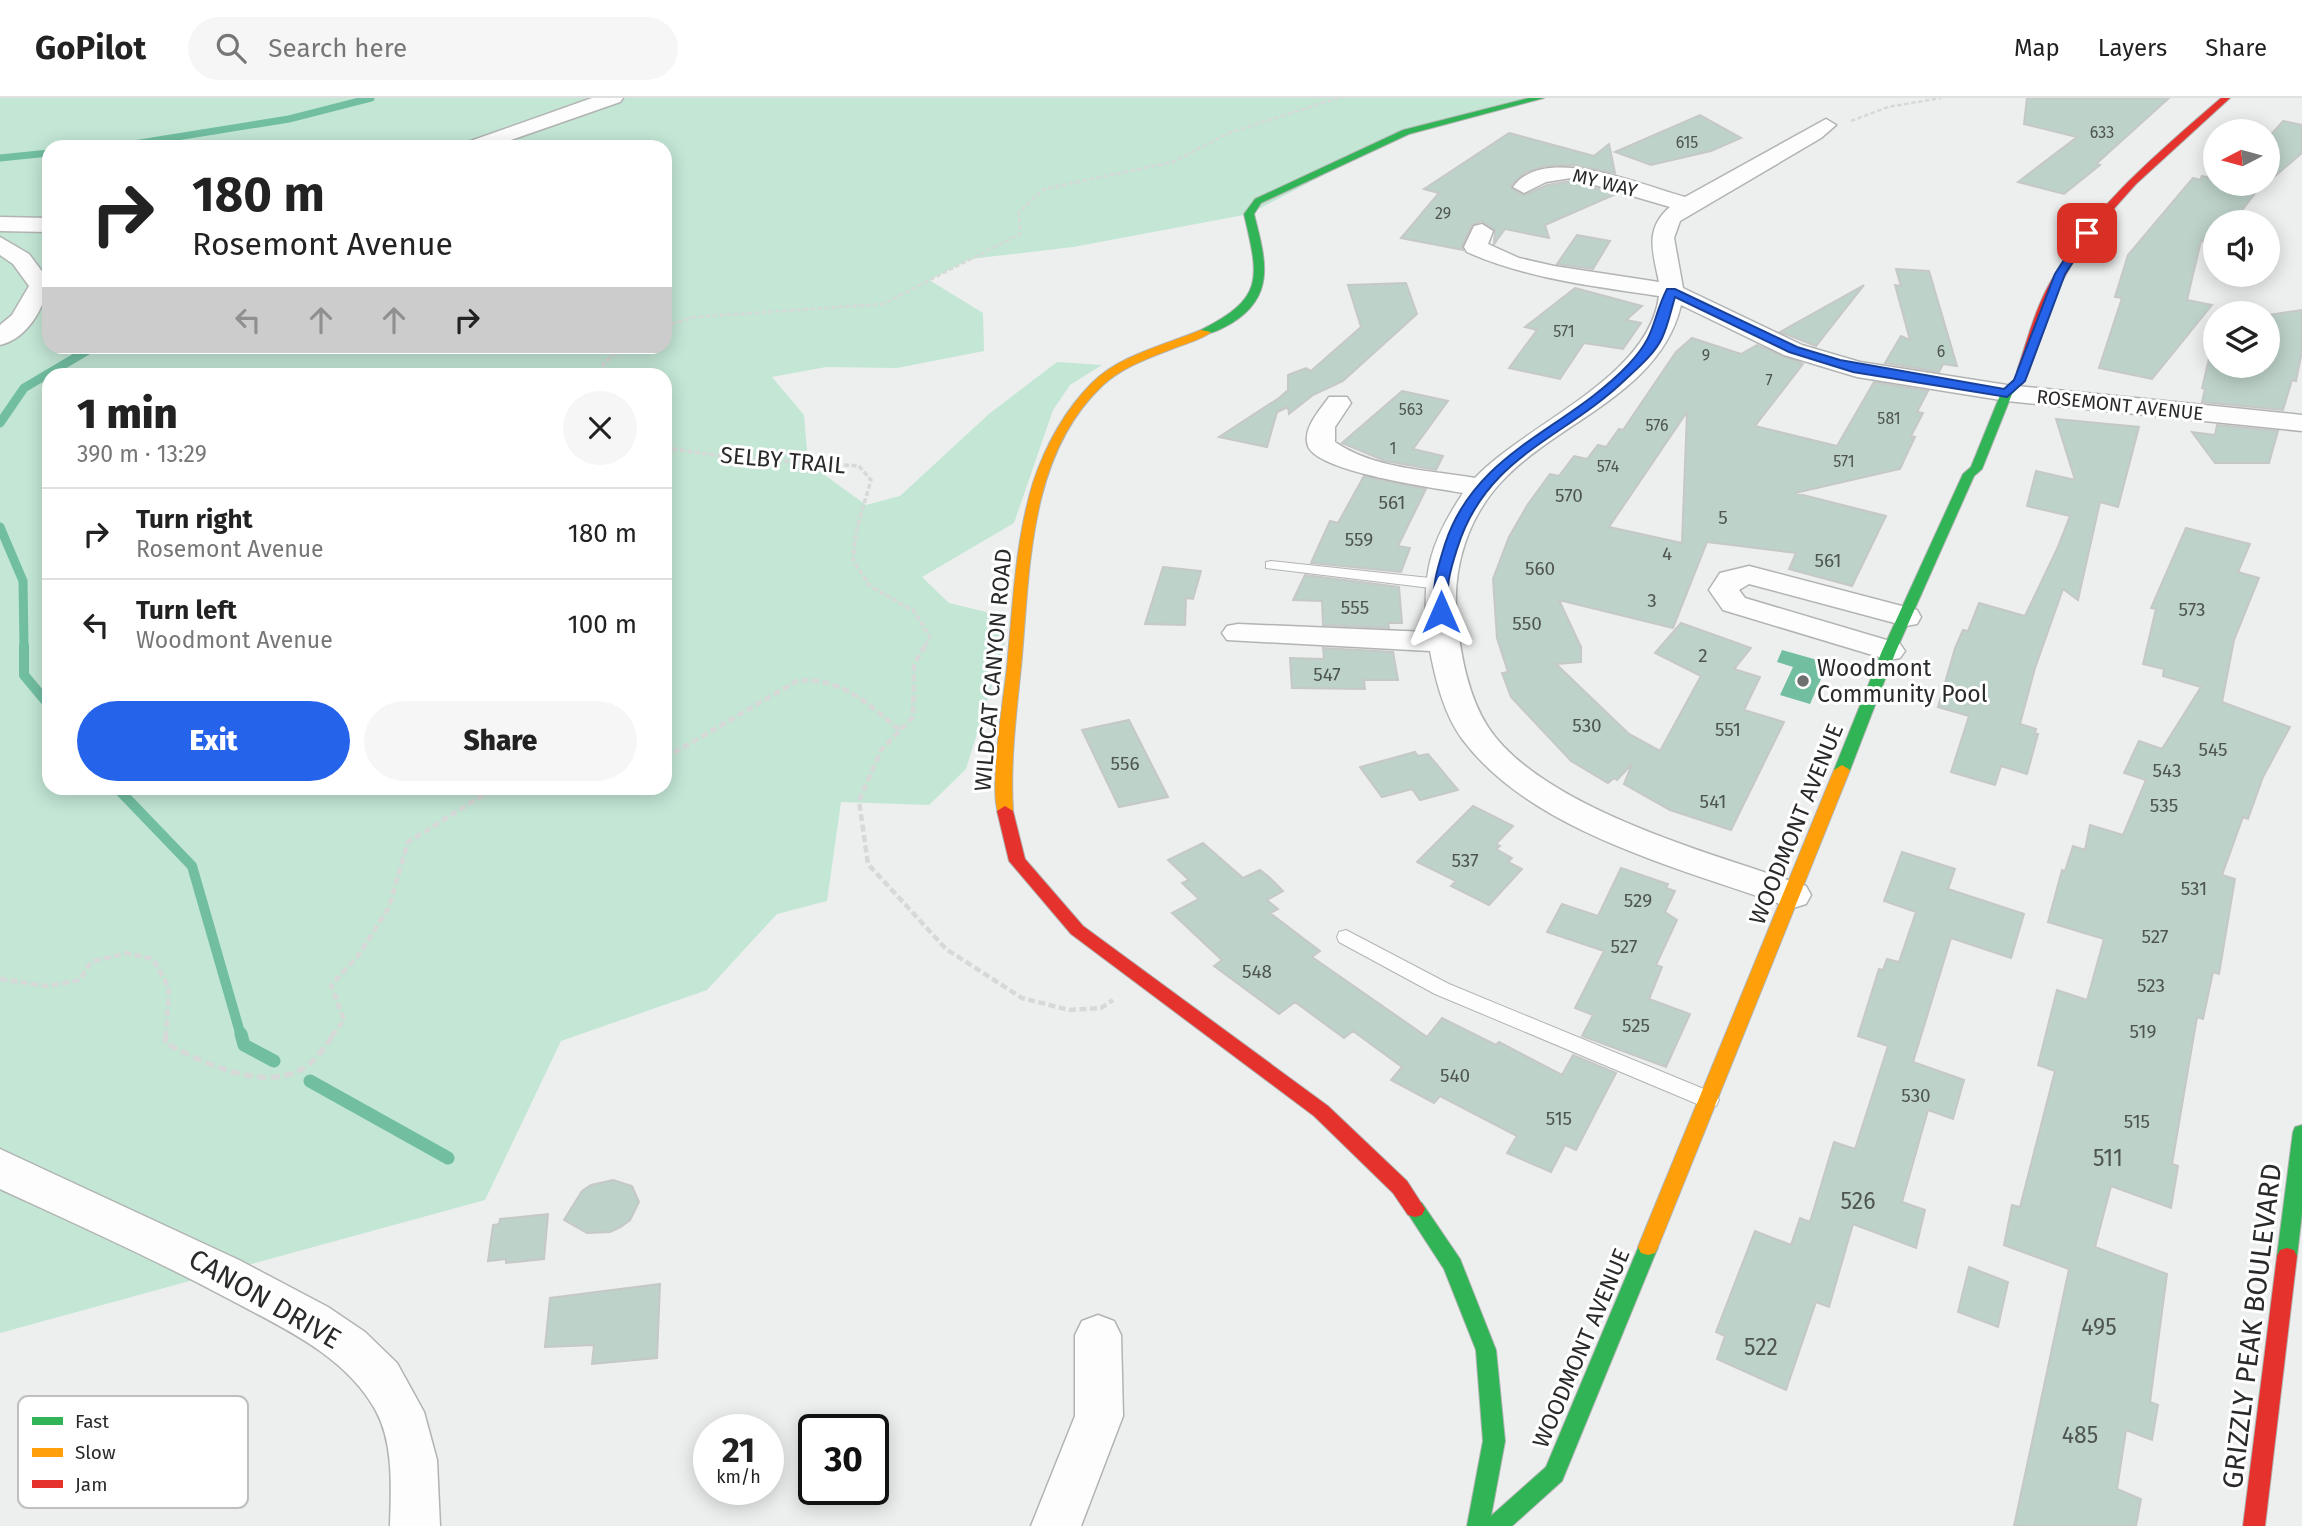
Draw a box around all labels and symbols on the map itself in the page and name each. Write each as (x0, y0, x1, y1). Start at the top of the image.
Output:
north arrow (2203, 119, 2280, 196)
house number: 633 (2090, 123, 2114, 142)
house number: 615 (1676, 133, 1698, 152)
street label: MY WAY (1570, 164, 1640, 202)
pin (2057, 203, 2117, 263)
house number: 29 (1435, 204, 1451, 223)
house number: 571 (1553, 322, 1575, 341)
house number: 6 (1937, 342, 1945, 361)
house number: 9 (1702, 346, 1710, 365)
house number: 7 (1765, 371, 1773, 390)
street label: ROSEMONT AVENUE (2035, 385, 2205, 425)
house number: 563 (1399, 400, 1423, 419)
house number: 581 (1877, 409, 1901, 428)
house number: 576 (1646, 416, 1668, 435)
house number: 1 (1390, 439, 1396, 458)
street label: SELBY TRAIL (719, 441, 847, 479)
house number: 571 (1833, 452, 1855, 471)
house number: 574 (1597, 457, 1620, 476)
house number: 570 (1555, 484, 1583, 507)
house number: 561 (1379, 491, 1405, 514)
house number: 5 (1718, 506, 1728, 529)
house number: 559 (1345, 528, 1373, 551)
house number: 4 (1662, 542, 1672, 565)
street label: WILDCAT CANYON ROAD (968, 547, 1018, 793)
house number: 561 (1815, 549, 1841, 572)
house number: 560 (1525, 557, 1555, 580)
position arrow (1404, 575, 1478, 649)
house number: 3 (1647, 589, 1657, 612)
house number: 555 (1341, 596, 1369, 619)
house number: 573 (2179, 598, 2205, 621)
house number: 550 (1512, 612, 1542, 635)
house number: 2 (1698, 644, 1708, 667)
place label: Woodmont Community Pool (1817, 654, 1988, 708)
house number: 547 (1313, 663, 1341, 686)
marker: Woodmont Community Pool (1795, 673, 1811, 689)
house number: 530 (1572, 714, 1602, 737)
house number: 551 (1715, 718, 1741, 741)
street label: WOODMONT AVENUE (1743, 720, 1849, 928)
house number: 545 (2199, 738, 2227, 761)
house number: 556 (1110, 752, 1140, 775)
house number: 543 (2153, 759, 2181, 782)
house number: 541 (1700, 790, 1726, 813)
house number: 535 (2150, 794, 2178, 817)
house number: 537 (1451, 849, 1479, 872)
house number: 531 (2181, 877, 2207, 900)
house number: 529 (1624, 889, 1652, 912)
house number: 527 (2142, 925, 2168, 948)
house number: 527 (1611, 935, 1637, 958)
house number: 548 (1242, 960, 1272, 983)
house number: 523 (2137, 974, 2165, 997)
house number: 525 (1622, 1014, 1650, 1037)
house number: 519 (2130, 1020, 2156, 1043)
house number: 540 (1440, 1064, 1470, 1087)
house number: 530 (1901, 1084, 1931, 1107)
house number: 515 (1546, 1107, 1572, 1130)
house number: 515 (2124, 1110, 2150, 1133)
house number: 511 (2093, 1144, 2123, 1172)
street label: GRIZZLY PEAK BOULEVARD (2216, 1162, 2288, 1490)
house number: 526 (1841, 1187, 1875, 1215)
street label: CANON DRIVE (183, 1242, 347, 1356)
street label: WOODMONT AVENUE (1526, 1244, 1636, 1452)
house number: 495 (2081, 1313, 2117, 1341)
house number: 522 (1744, 1333, 1778, 1361)
legend (18, 1396, 248, 1508)
text: Fast (75, 1410, 109, 1433)
speed limit sign: 30 (798, 1414, 889, 1505)
house number: 485 (2062, 1421, 2098, 1449)
text: Slow (75, 1441, 116, 1464)
text: Jam (75, 1473, 107, 1496)

